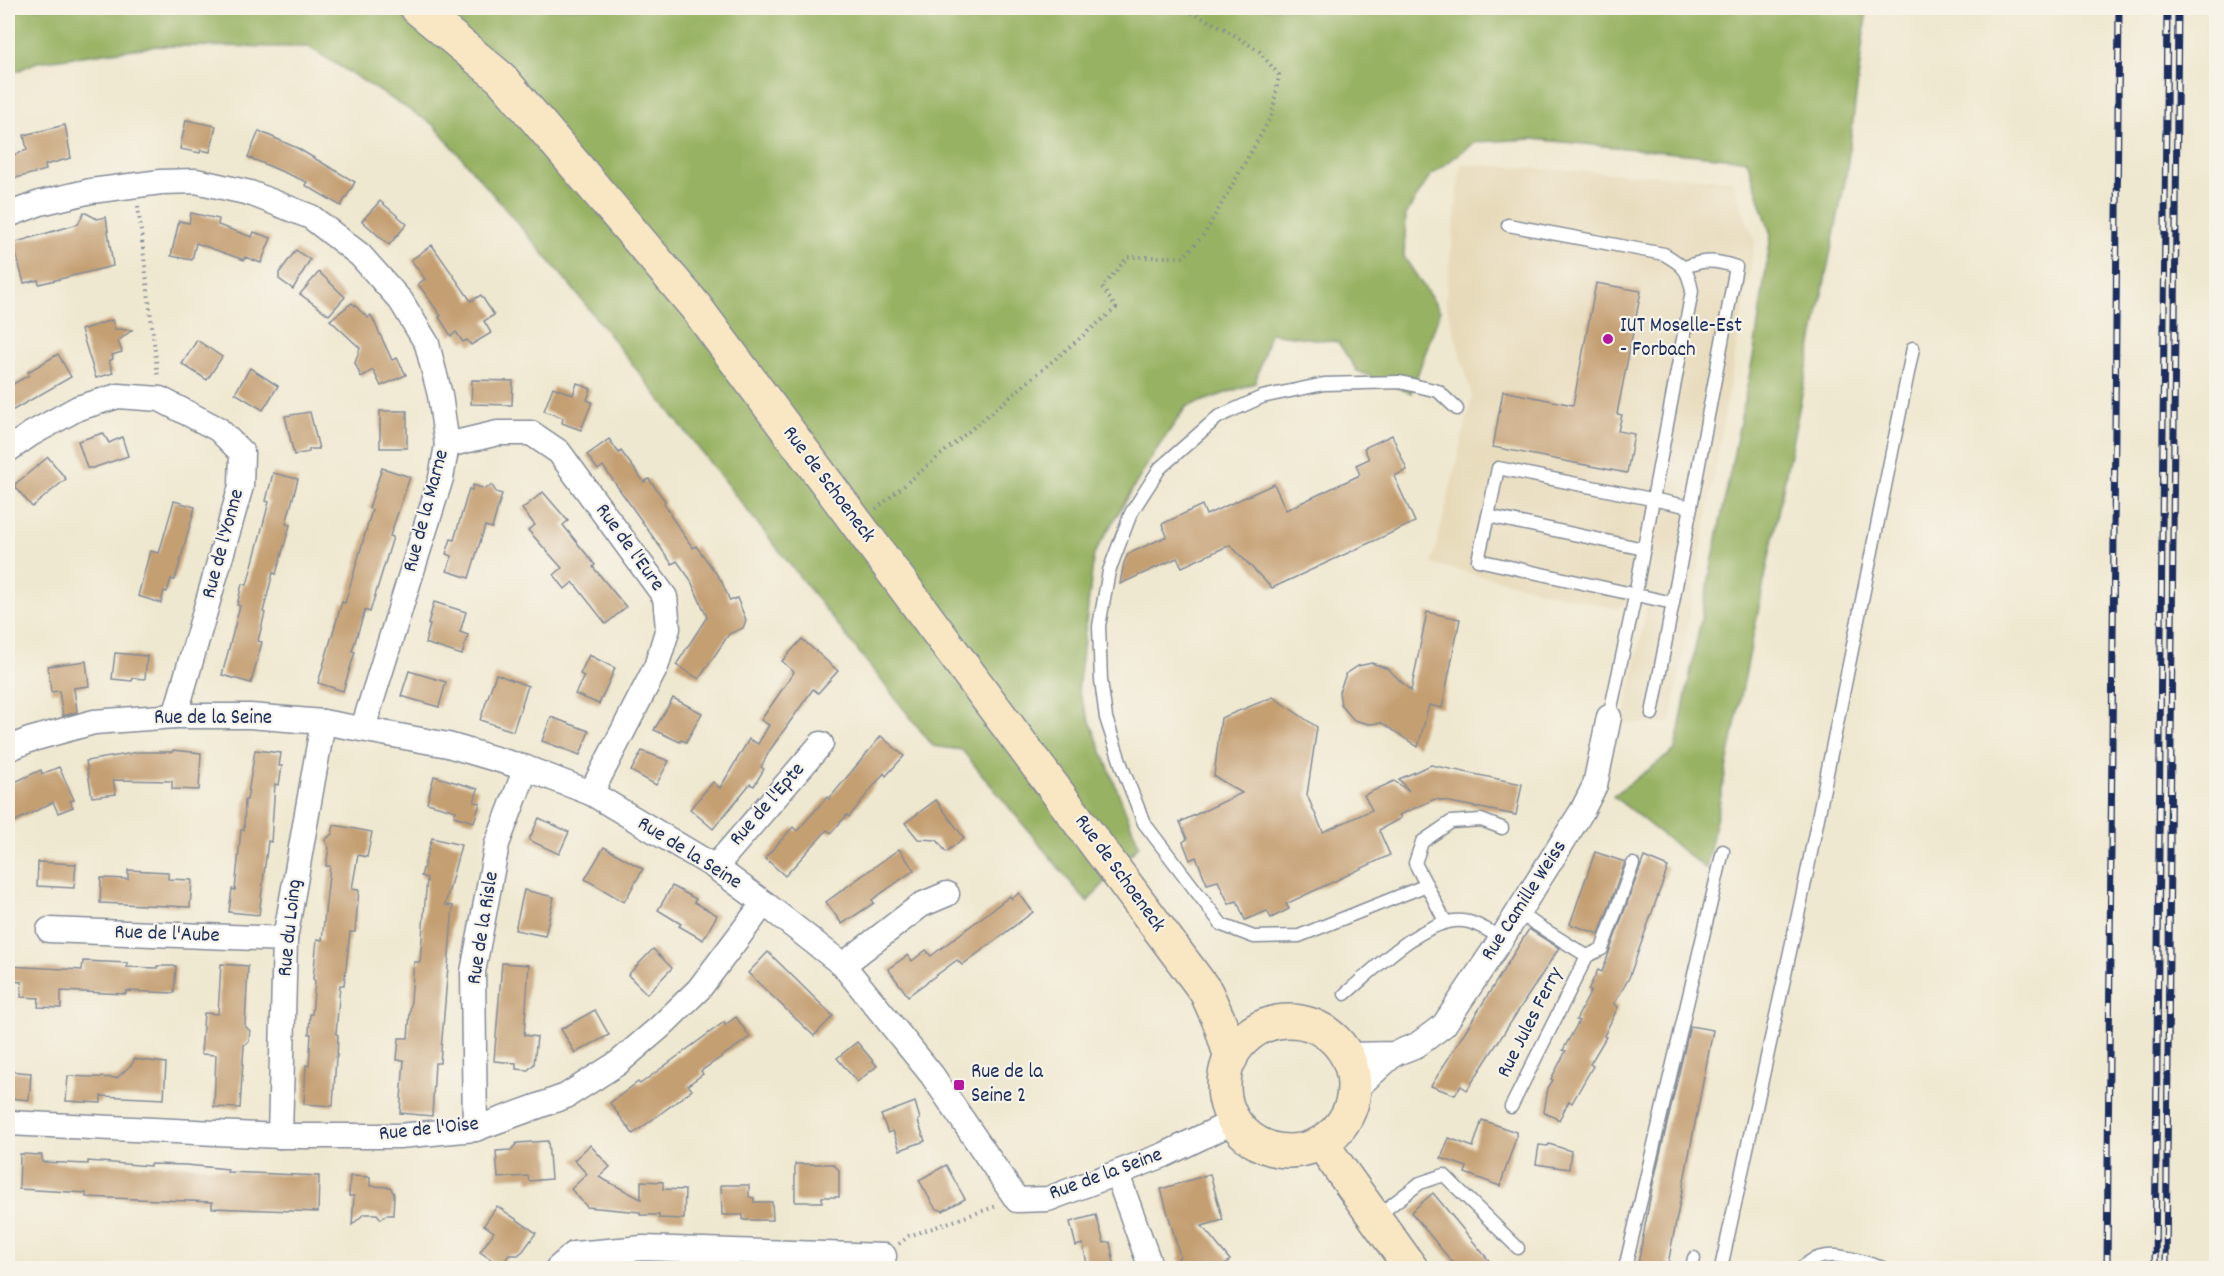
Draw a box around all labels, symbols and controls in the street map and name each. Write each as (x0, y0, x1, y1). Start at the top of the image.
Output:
place label: IUT Moselle-Est - Forbach (1620, 312, 1742, 366)
marker: IUT Moselle-Est - Forbach (1601, 332, 1615, 346)
street label: Rue de Schoeneck (774, 420, 882, 550)
street label: Rue de la Marne (396, 446, 458, 576)
street label: Rue de l'Yonne (195, 486, 253, 602)
street label: Rue de l'Eure (587, 498, 671, 598)
street label: Rue de la Seine (154, 704, 272, 734)
street label: Rue de l'Epte (723, 756, 813, 854)
street label: Rue de Schoeneck (1066, 809, 1172, 939)
street label: Rue de la Seine (631, 810, 747, 898)
street label: Rue Camille Weiss (1475, 835, 1575, 967)
street label: Rue de la Risle (460, 869, 508, 987)
street label: Rue du Loing (271, 878, 311, 978)
street label: Rue de l'Aube (114, 918, 220, 952)
street label: Rue Jules Ferry (1490, 962, 1572, 1084)
place label: Rue de la Seine 2 (971, 1058, 1044, 1112)
marker: Rue de la Seine 2 (952, 1078, 966, 1092)
street label: Rue de l'Oise (378, 1110, 480, 1150)
street label: Rue de la Seine (1045, 1141, 1167, 1209)

